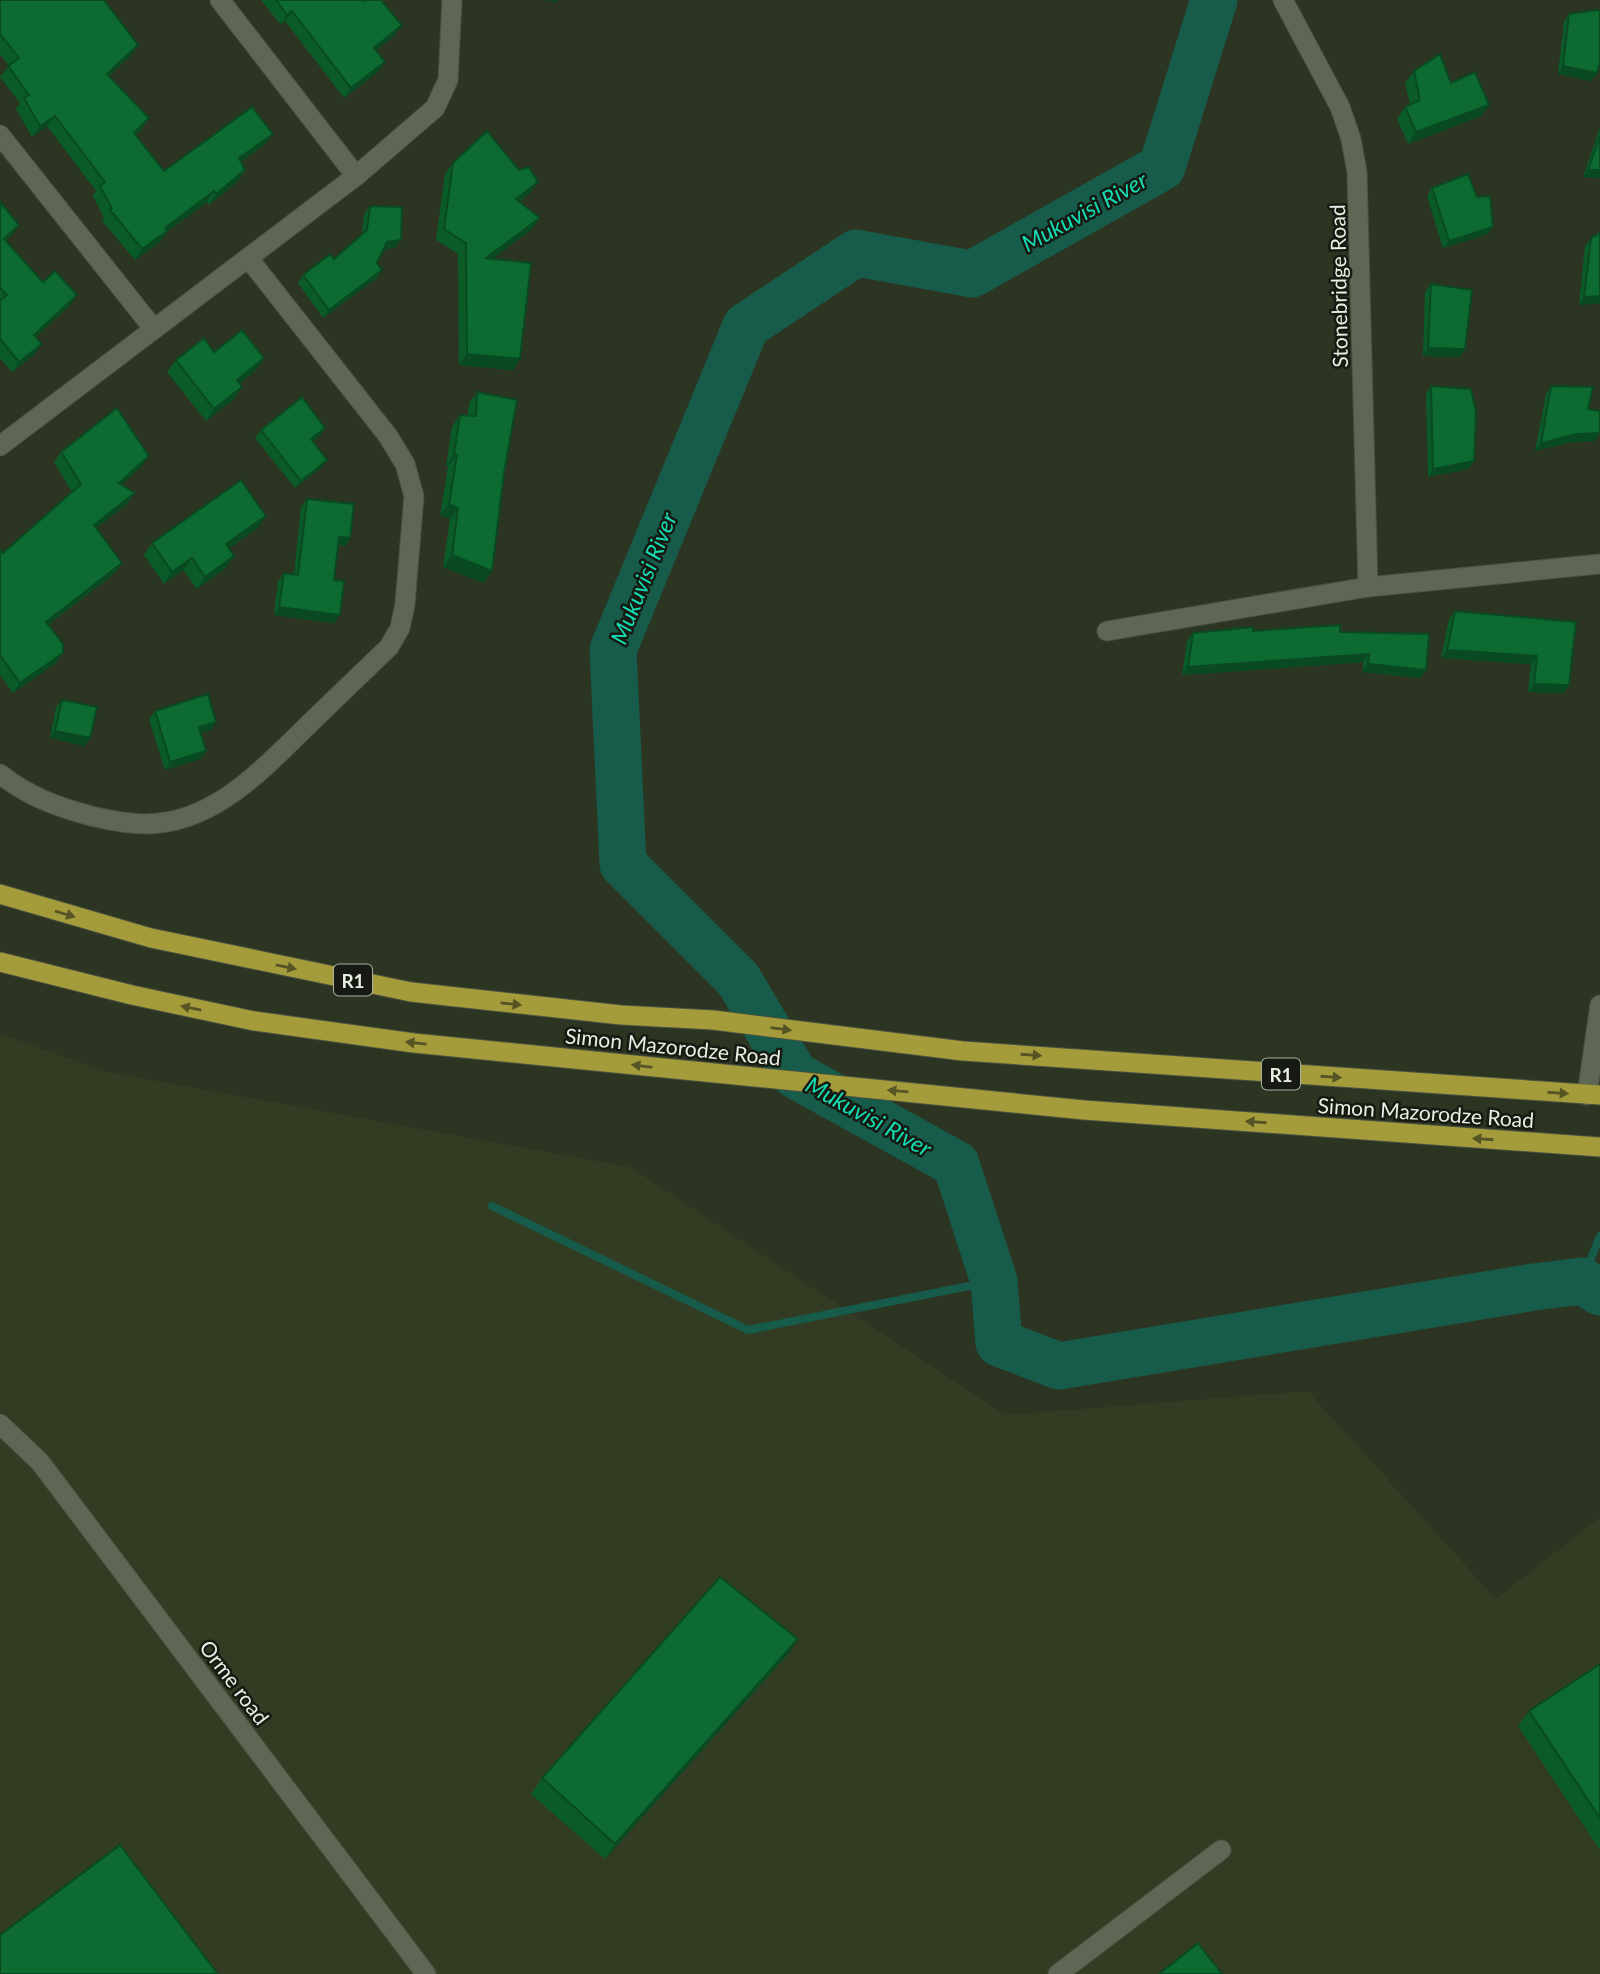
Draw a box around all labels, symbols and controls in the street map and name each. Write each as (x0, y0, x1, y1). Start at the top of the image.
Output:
water label: Mukuvisi River (1016, 164, 1153, 257)
street label: Stonebridge Road (1324, 204, 1352, 368)
water label: Mukuvisi River (604, 507, 682, 648)
one-way arrow (55, 909, 76, 919)
one-way arrow (275, 962, 297, 973)
road number: R1 (334, 964, 372, 996)
one-way arrow (500, 999, 522, 1010)
one-way arrow (180, 1002, 202, 1013)
street label: Simon Mazorodze Road (564, 1022, 782, 1070)
one-way arrow (770, 1023, 792, 1034)
one-way arrow (405, 1038, 427, 1049)
one-way arrow (1020, 1050, 1042, 1061)
road number: R1 (1262, 1058, 1300, 1090)
one-way arrow (631, 1060, 653, 1071)
water label: Mukuvisi River (801, 1070, 938, 1163)
one-way arrow (1320, 1072, 1342, 1083)
one-way arrow (886, 1085, 908, 1096)
one-way arrow (1547, 1087, 1569, 1098)
street label: Simon Mazorodze Road (1317, 1092, 1535, 1132)
one-way arrow (1245, 1116, 1267, 1127)
one-way arrow (1472, 1133, 1494, 1144)
street label: Orme road (195, 1635, 275, 1729)

